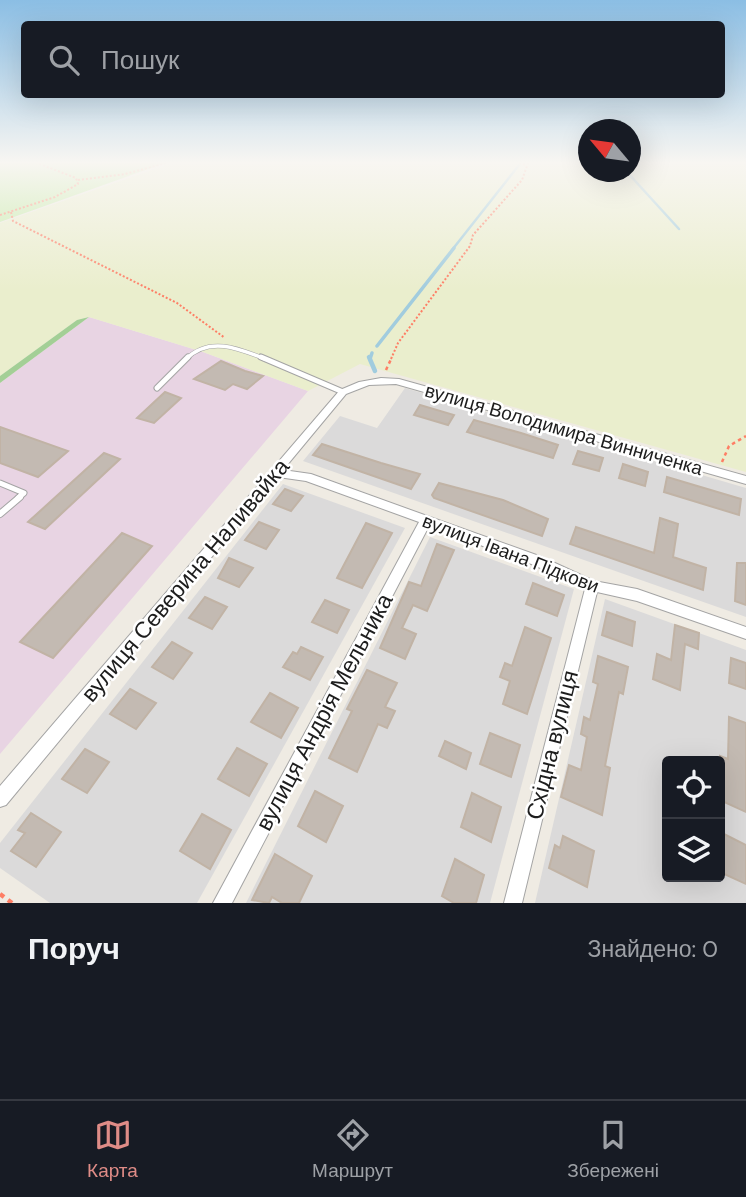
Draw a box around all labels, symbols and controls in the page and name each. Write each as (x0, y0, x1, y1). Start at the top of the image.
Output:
search box (21, 21, 725, 98)
icon: search (45, 41, 83, 79)
text: Пошук (101, 43, 179, 77)
north arrow (578, 119, 641, 182)
street label: вулиця Володимира Винниченка (422, 378, 706, 481)
street label: вулиця Северина Наливайка (74, 452, 296, 708)
street label: вулиця Івана Підкови (419, 508, 603, 599)
street label: вулиця Андрія Мельника (249, 588, 399, 836)
street label: Східна вулиця (519, 667, 585, 823)
map controls (662, 756, 725, 882)
button: locate (662, 756, 725, 819)
button: layers (662, 819, 725, 882)
text: Поруч (28, 929, 120, 968)
text: Знайдено: 0 (588, 934, 718, 964)
tab: Карта (87, 1116, 138, 1183)
tab: Маршрут (312, 1116, 393, 1183)
tab: Збережені (567, 1116, 659, 1183)

